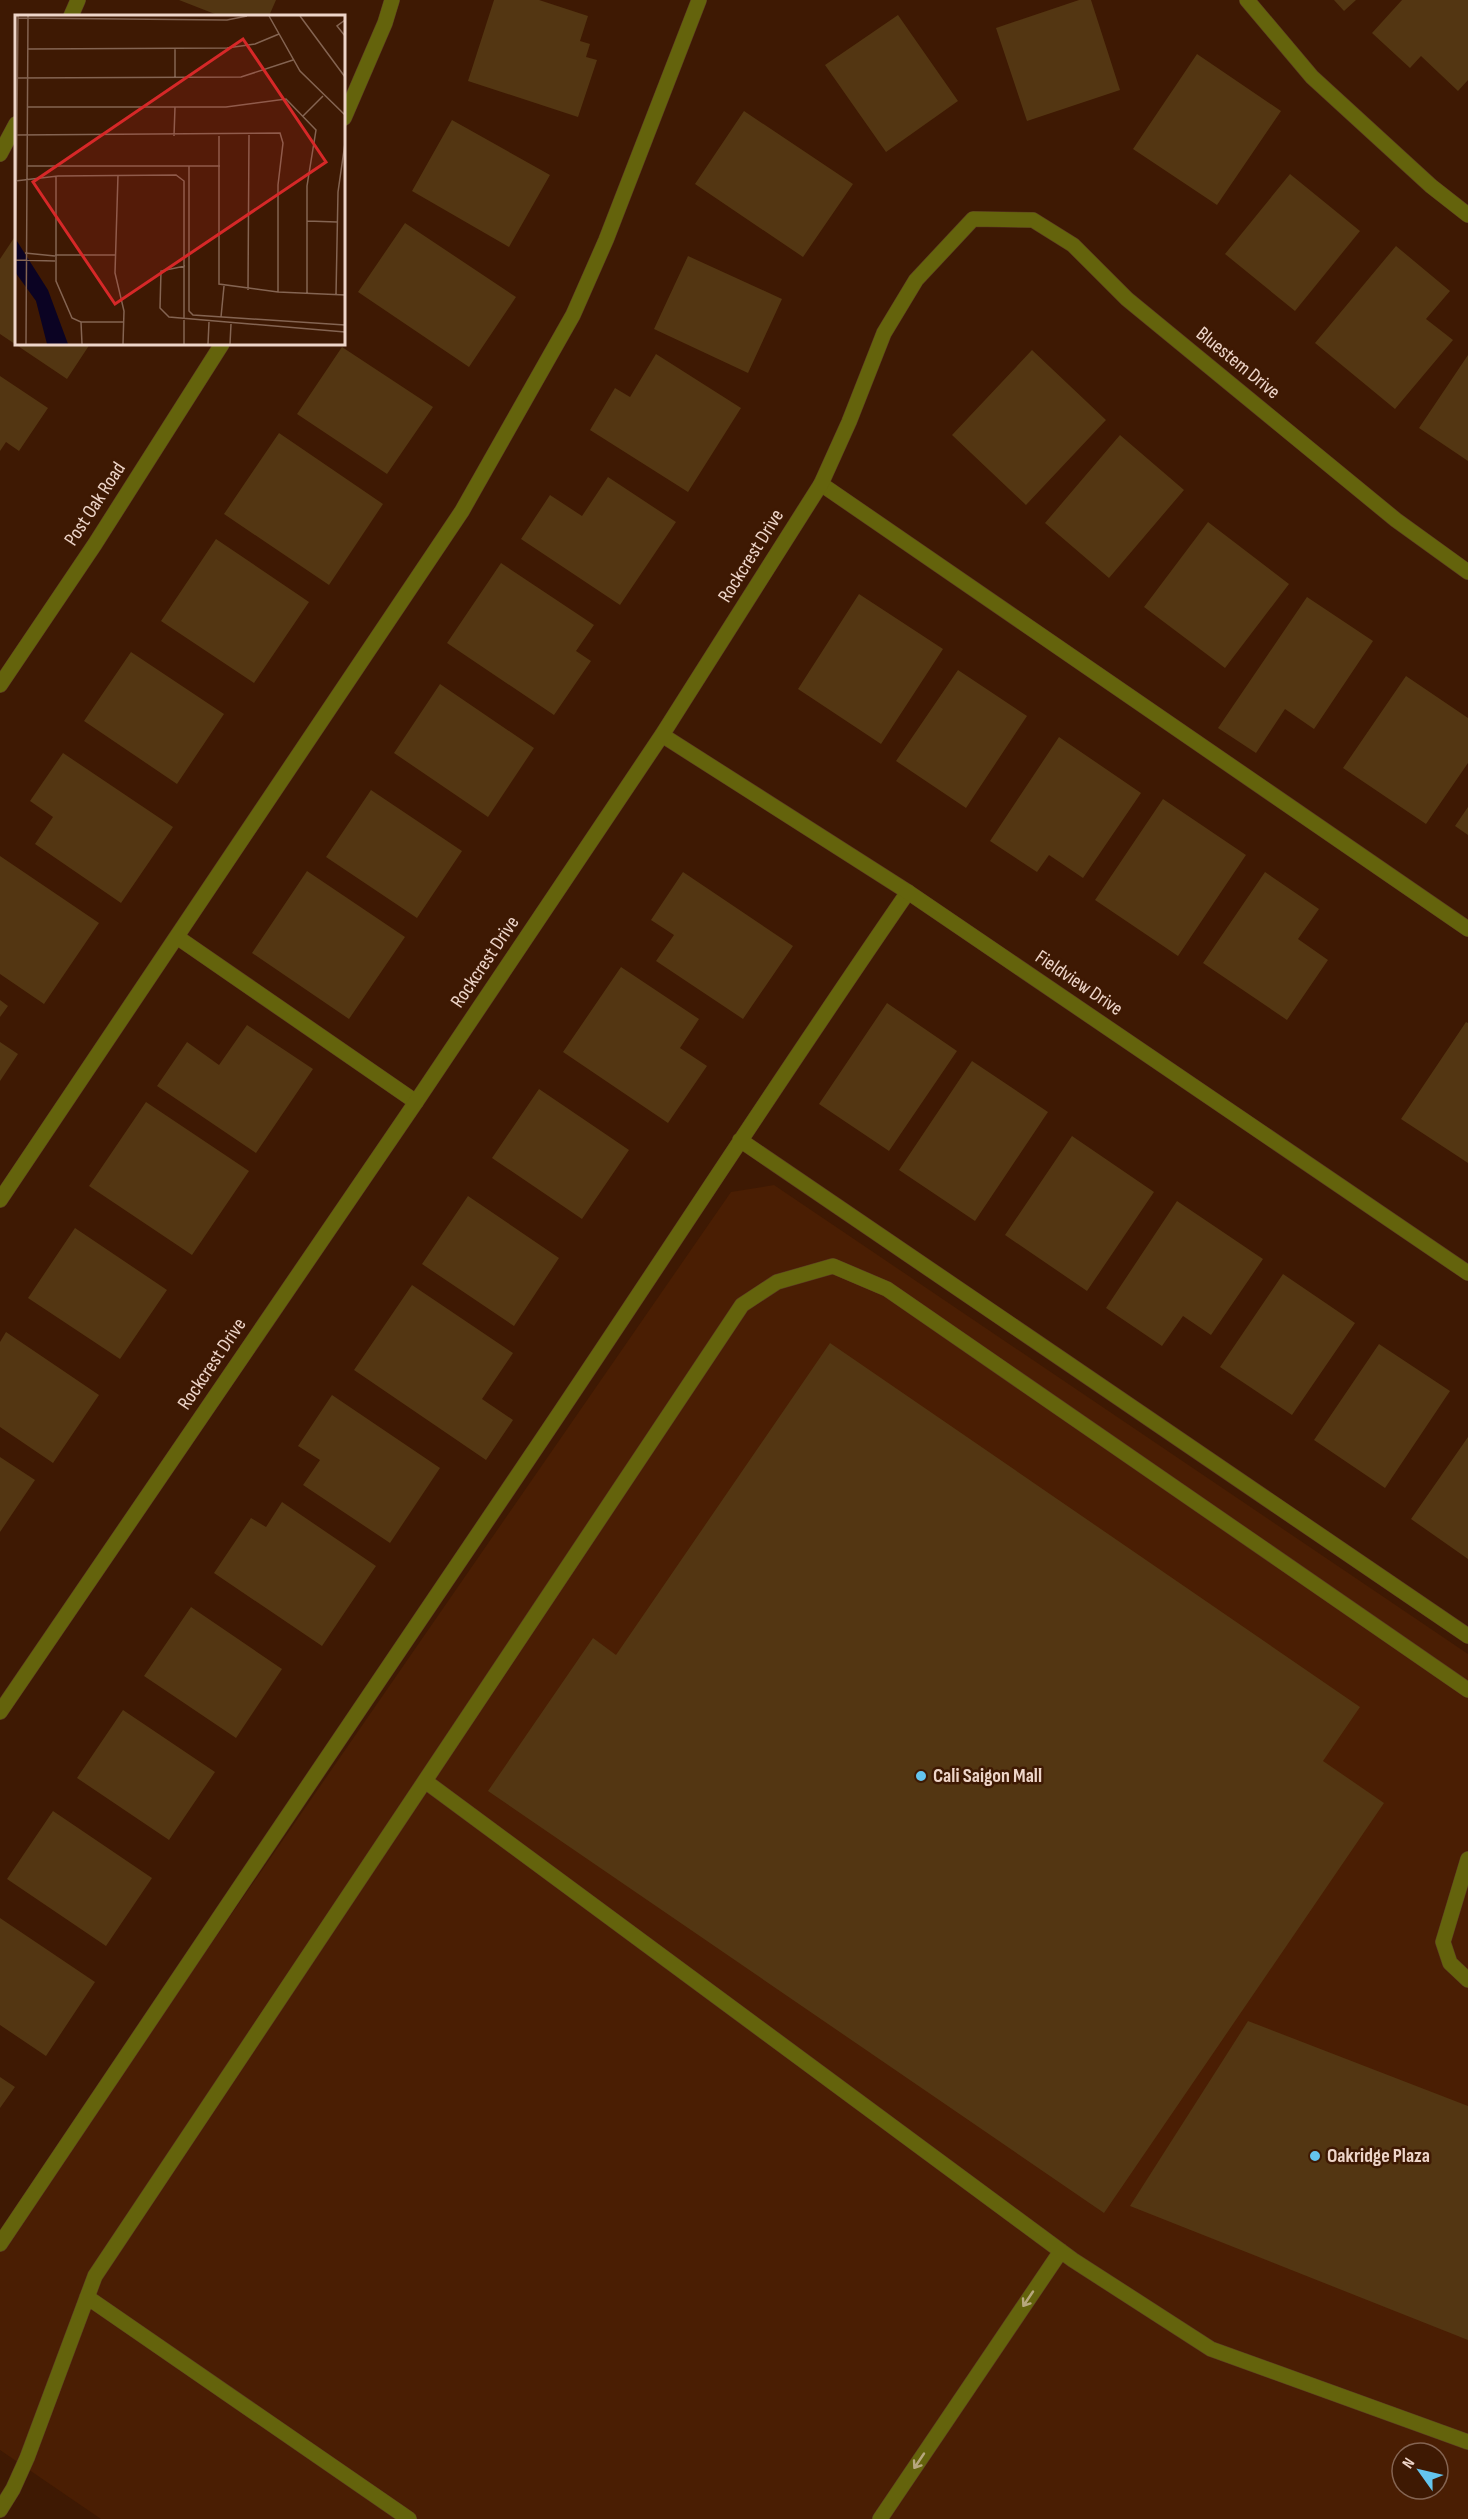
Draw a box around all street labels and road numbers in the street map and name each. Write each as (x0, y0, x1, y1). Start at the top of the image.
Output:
street label: Bluestem Drive (1191, 322, 1285, 404)
street label: Post Oak Road (59, 458, 131, 550)
street label: Rockcrest Drive (713, 505, 789, 607)
street label: Rockcrest Drive (446, 912, 524, 1012)
street label: Fieldview Drive (1031, 945, 1127, 1021)
street label: Rockcrest Drive (173, 1314, 251, 1414)

